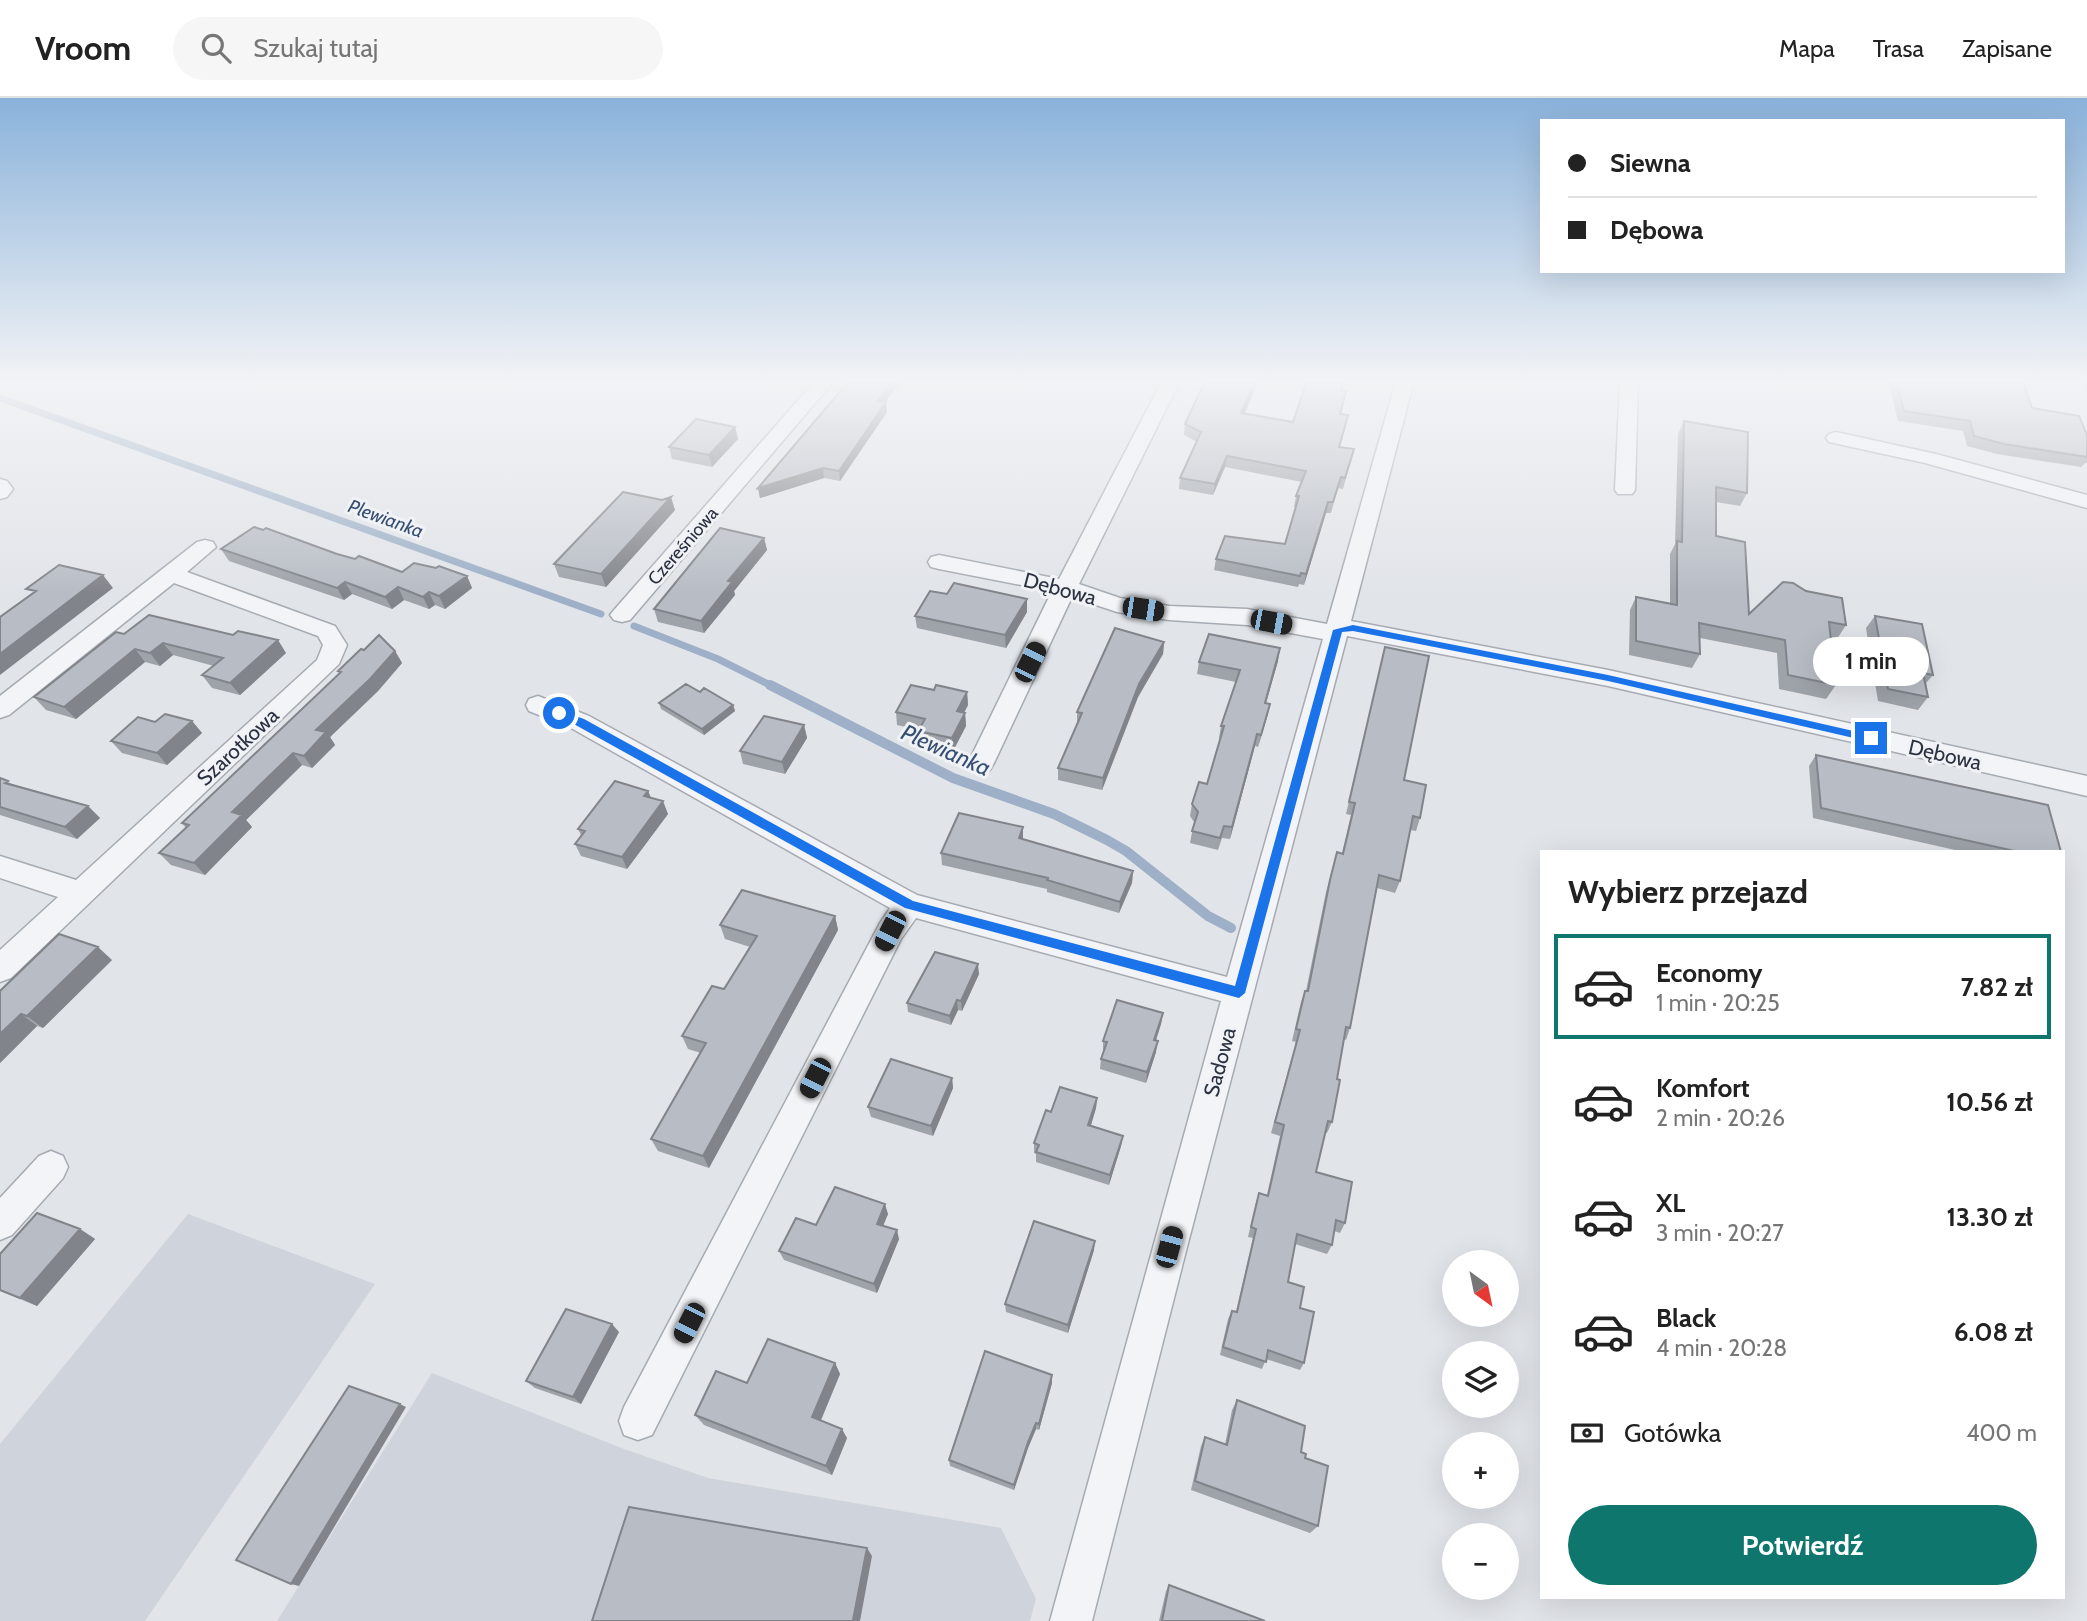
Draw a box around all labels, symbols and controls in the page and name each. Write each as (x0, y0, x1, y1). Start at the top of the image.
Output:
search box (173, 17, 663, 80)
text: Vroom (35, 28, 131, 68)
icon: search (197, 29, 235, 67)
text: Szukaj tutaj (253, 32, 378, 64)
text: Mapa (1779, 34, 1835, 63)
text: Trasa (1873, 34, 1924, 63)
text: Zapisane (1962, 34, 2052, 63)
text: Siewna (1610, 147, 1691, 179)
text: Dębowa (1610, 214, 1703, 246)
water label: Plewianka (345, 494, 427, 543)
street label: Czereśniowa (643, 502, 723, 589)
street label: Dębowa (1021, 567, 1099, 610)
car (1121, 595, 1166, 623)
car (1249, 608, 1294, 636)
callout: 1 min (1813, 636, 1929, 686)
car (1012, 639, 1049, 685)
text: 1 min (1845, 647, 1897, 675)
route start (543, 697, 575, 729)
street label: Szarotkowa (192, 703, 284, 791)
water label: Plewianka (897, 718, 995, 782)
route end (1855, 722, 1887, 754)
street label: Dębowa (1906, 734, 1984, 775)
text: Wybierz przejazd (1568, 872, 1808, 911)
car (872, 908, 909, 954)
icon: car (1572, 955, 1635, 1018)
text: Economy (1656, 957, 1762, 989)
text: 7.82 zł (1961, 971, 2033, 1003)
text: 1 min · 20:25 (1656, 989, 1780, 1017)
street label: Sadowa (1198, 1025, 1241, 1099)
car (797, 1055, 834, 1101)
icon: car (1572, 1070, 1635, 1133)
text: Komfort (1656, 1072, 1750, 1104)
text: 10.56 zł (1946, 1086, 2033, 1118)
text: 2 min · 20:26 (1656, 1104, 1785, 1132)
icon: car (1572, 1185, 1635, 1248)
text: XL (1656, 1187, 1685, 1219)
text: 13.30 zł (1946, 1201, 2033, 1233)
text: 3 min · 20:27 (1656, 1219, 1784, 1247)
car (1154, 1224, 1185, 1270)
north arrow (1442, 1250, 1519, 1326)
map controls (1442, 1250, 1519, 1600)
car (671, 1300, 708, 1346)
icon: car (1572, 1300, 1635, 1363)
text: Black (1656, 1302, 1716, 1334)
text: 6.08 zł (1954, 1316, 2033, 1348)
text: 4 min · 20:28 (1656, 1334, 1787, 1362)
button: layers (1442, 1341, 1519, 1418)
icon: cash (1568, 1414, 1606, 1452)
text: Gotówka (1624, 1417, 1721, 1449)
text: 400 m (1966, 1419, 2037, 1447)
button: + (1442, 1432, 1519, 1509)
button: Potwierdź (1568, 1505, 2037, 1585)
button: − (1442, 1523, 1519, 1600)

